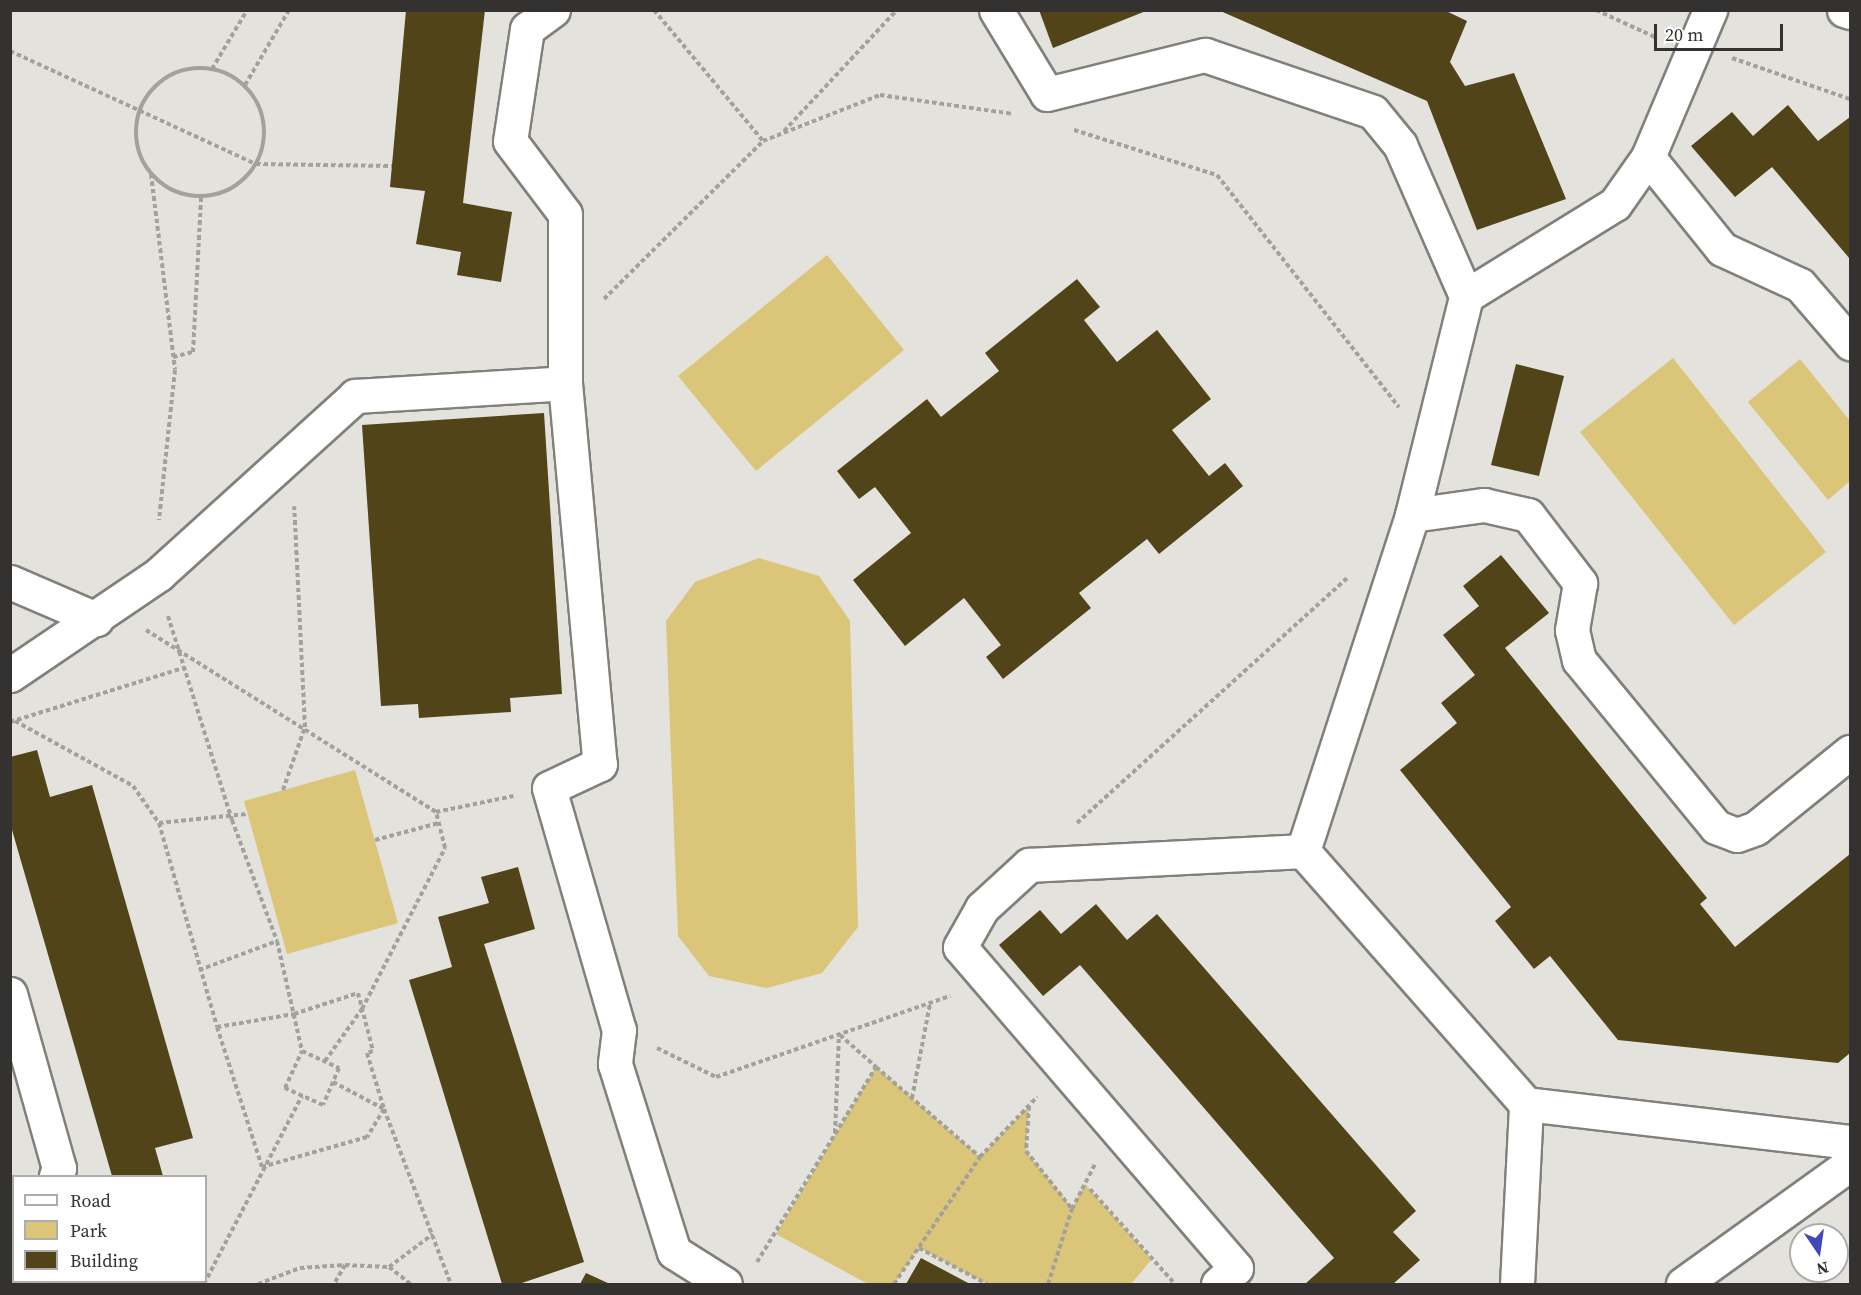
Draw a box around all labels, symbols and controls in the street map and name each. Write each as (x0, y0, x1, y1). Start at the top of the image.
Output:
scale bar (1657, 12, 1786, 50)
text: 20 m (1665, 22, 1703, 47)
legend (12, 1175, 207, 1283)
text: Road (70, 1188, 111, 1213)
text: Park (70, 1218, 107, 1243)
north arrow (1789, 1223, 1849, 1283)
text: Building (70, 1248, 138, 1273)
text: N (1814, 1257, 1831, 1281)

